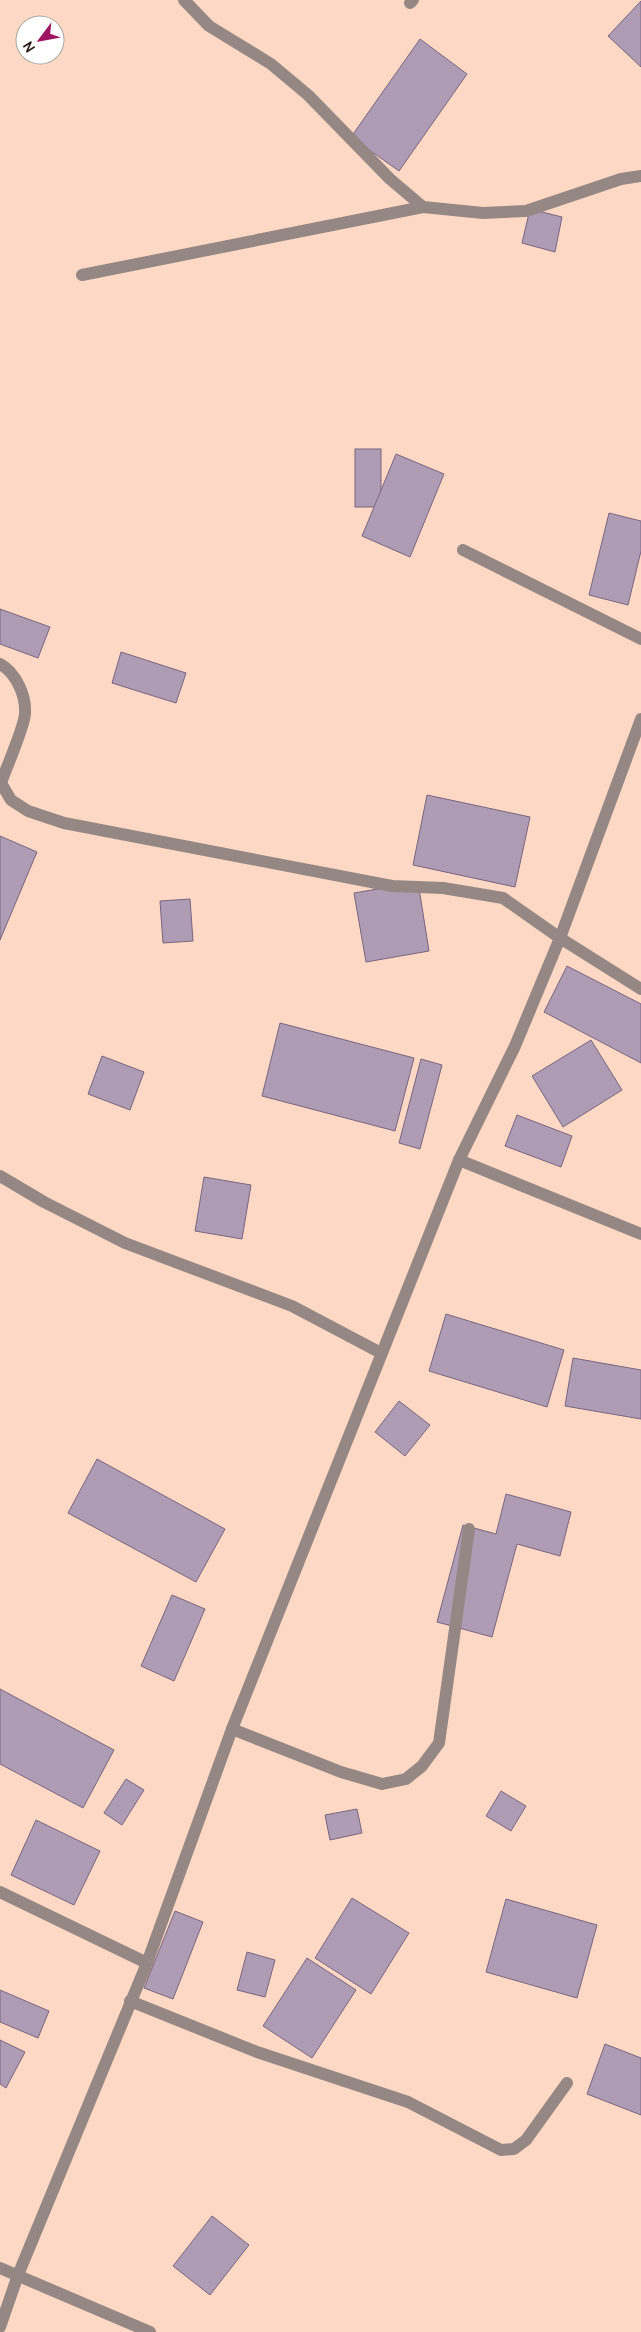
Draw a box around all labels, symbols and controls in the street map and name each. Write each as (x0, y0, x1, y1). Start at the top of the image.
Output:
north arrow (15, 15, 65, 65)
text: N (19, 38, 39, 56)

